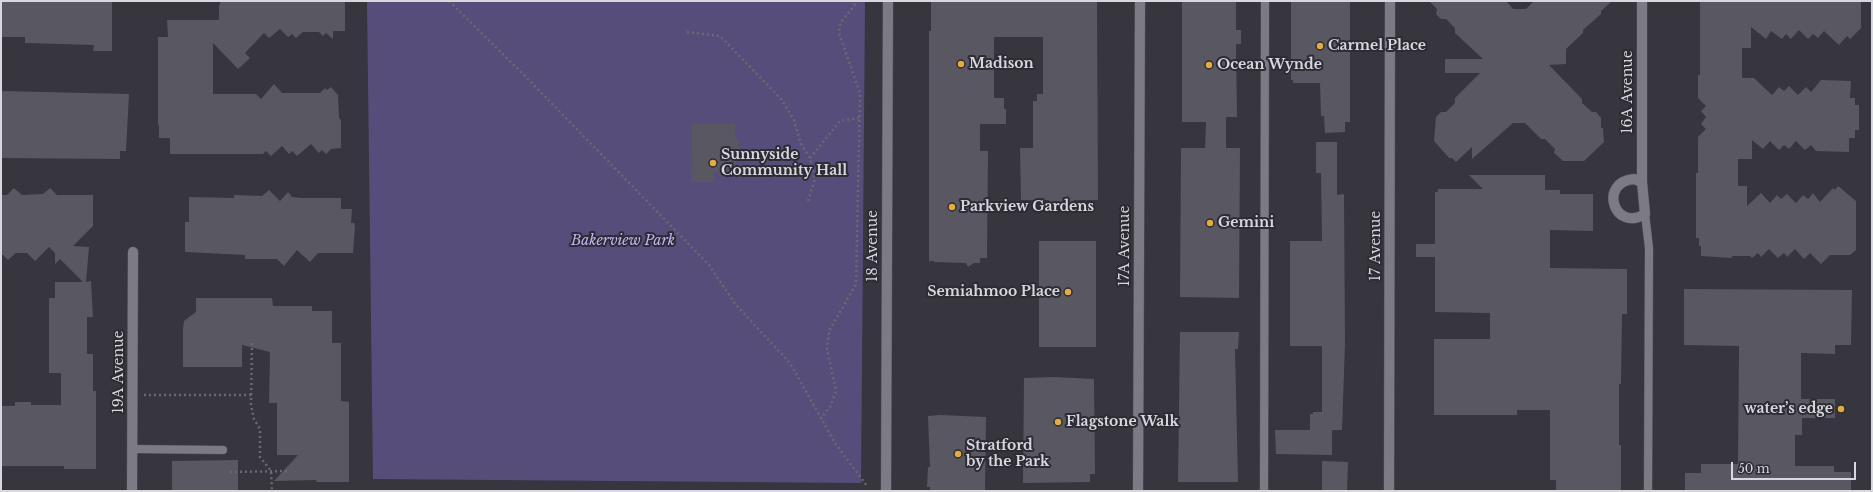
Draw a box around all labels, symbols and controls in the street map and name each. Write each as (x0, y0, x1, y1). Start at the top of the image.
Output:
place label: Carmel Place (1328, 38, 1426, 54)
marker: Carmel Place (1315, 41, 1325, 51)
street label: 16A Avenue (1620, 50, 1636, 134)
place label: Madison (969, 56, 1034, 72)
place label: Ocean Wynde (1217, 57, 1322, 73)
marker: Madison (956, 59, 966, 69)
marker: Ocean Wynde (1204, 60, 1214, 70)
place label: Sunnyside Community Hall (721, 147, 847, 180)
marker: Sunnyside Community Hall (708, 158, 718, 168)
place label: Parkview Gardens (960, 199, 1094, 215)
marker: Parkview Gardens (947, 202, 957, 212)
street label: 17A Avenue (1117, 206, 1133, 286)
street label: 18 Avenue (865, 210, 881, 282)
street label: 17 Avenue (1368, 211, 1384, 281)
place label: Gemini (1218, 215, 1274, 231)
marker: Gemini (1205, 218, 1215, 228)
park label: Bakerview Park (571, 233, 675, 249)
place label: Semiahmoo Place (927, 284, 1060, 300)
marker: Semiahmoo Place (1063, 287, 1073, 297)
street label: 19A Avenue (111, 330, 127, 414)
place label: water’s edge (1744, 401, 1833, 417)
marker: water’s edge (1836, 404, 1846, 414)
place label: Flagstone Walk (1066, 414, 1179, 430)
marker: Flagstone Walk (1053, 417, 1063, 427)
place label: Stratford by the Park (966, 438, 1049, 470)
marker: Stratford by the Park (953, 449, 963, 459)
scale bar (1733, 454, 1858, 480)
text: 50 m (1738, 461, 1770, 476)

